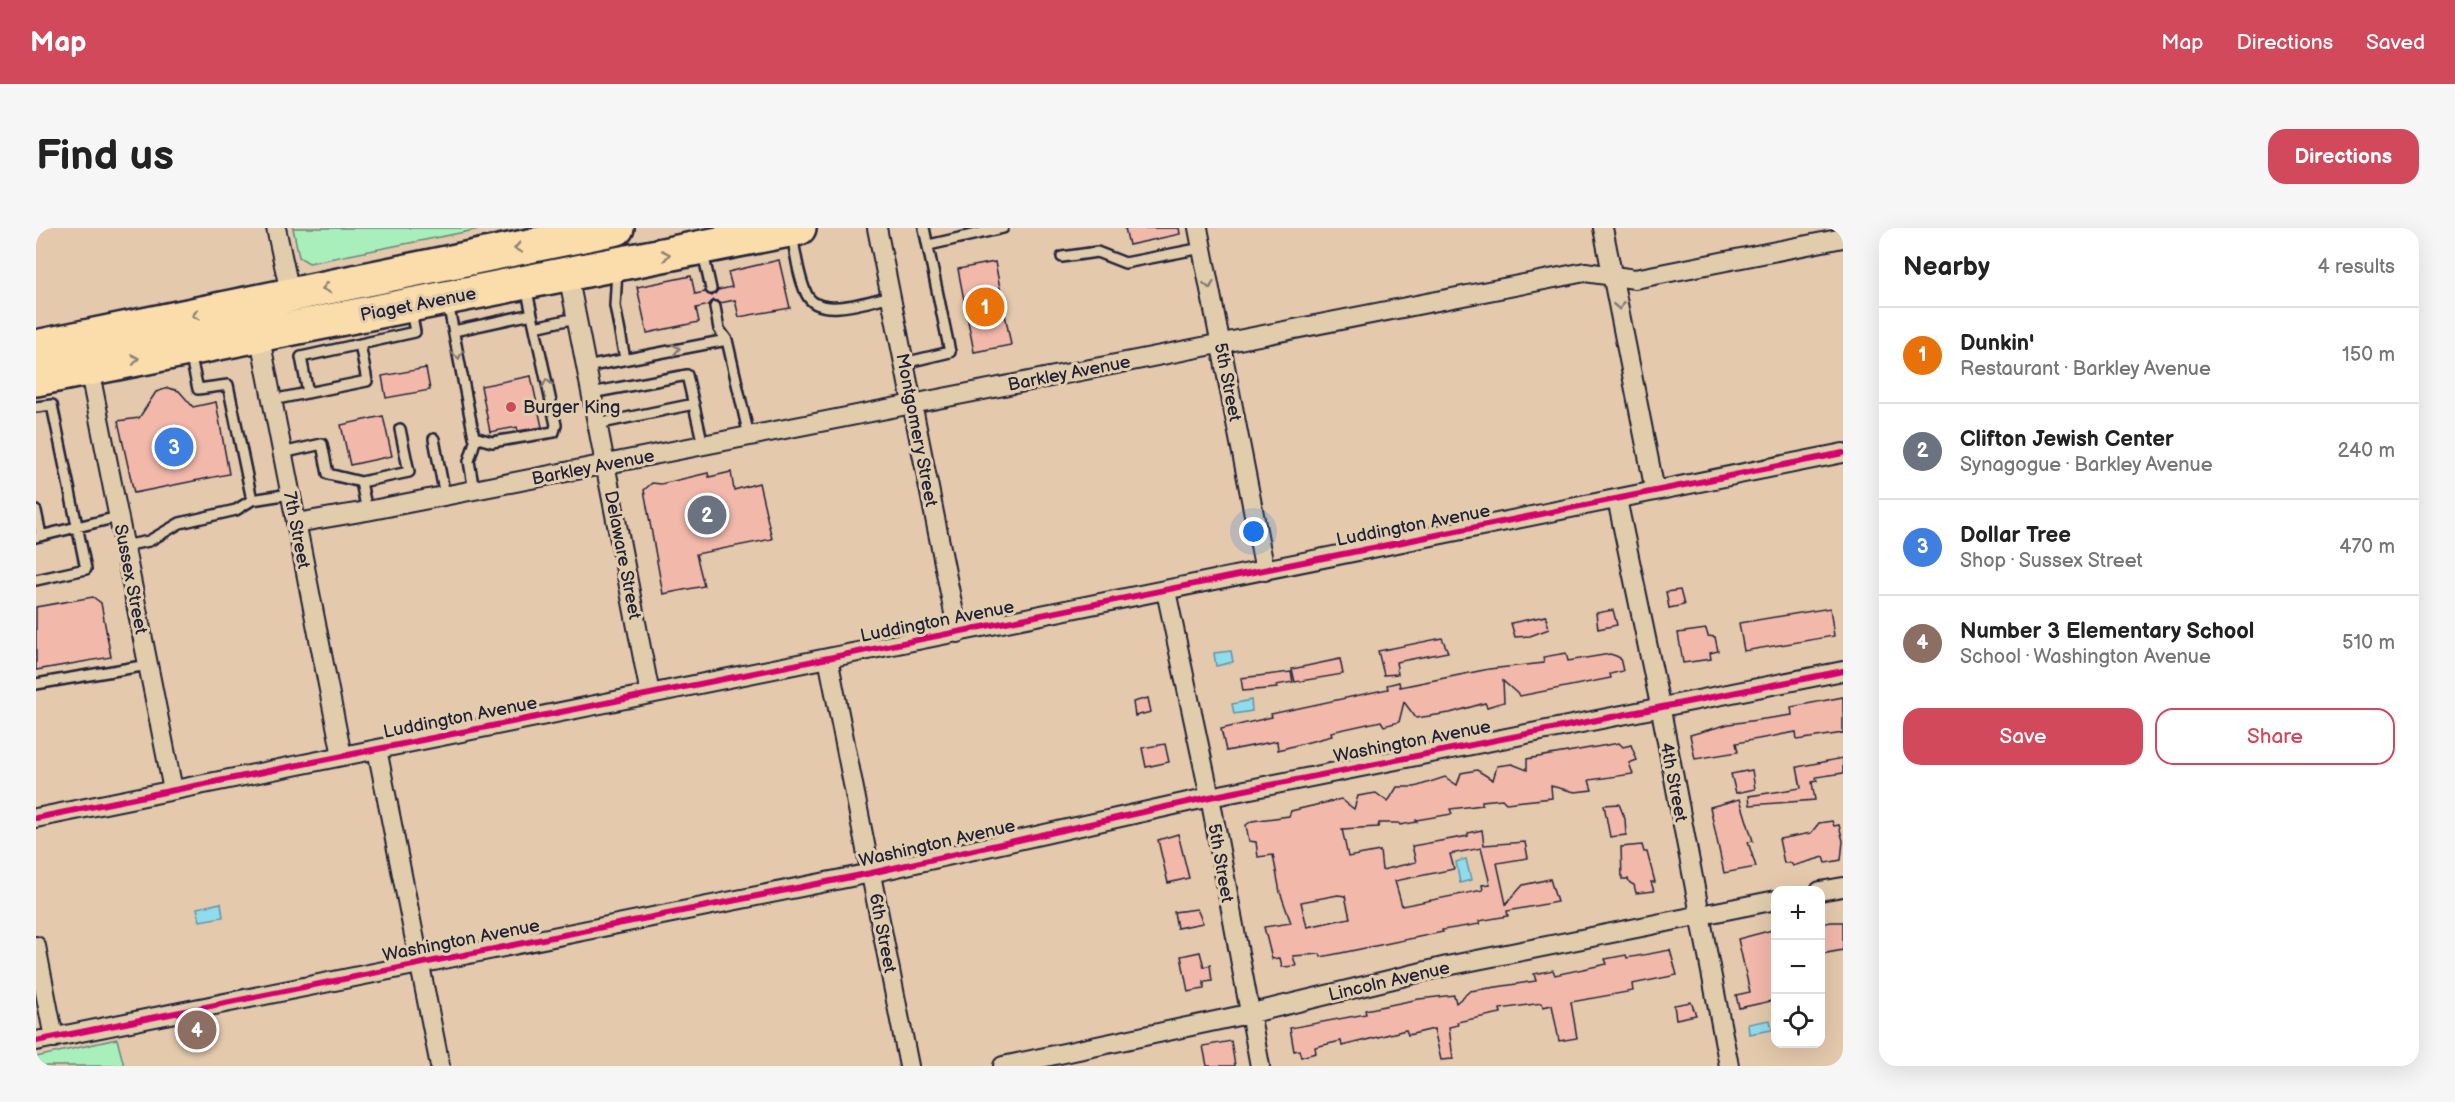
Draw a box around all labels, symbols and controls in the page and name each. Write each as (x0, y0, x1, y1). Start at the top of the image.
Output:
text: Map (30, 26, 86, 59)
text: Map (2161, 30, 2204, 55)
text: Directions (2237, 30, 2333, 55)
text: Saved (2366, 30, 2425, 55)
button: Directions (2268, 129, 2419, 184)
text: Find us (36, 131, 174, 182)
one-way arrow (514, 241, 524, 254)
one-way arrow (661, 249, 671, 262)
text: Nearby (1903, 252, 1990, 283)
text: 4 results (2317, 255, 2395, 279)
one-way arrow (1202, 280, 1215, 290)
one-way arrow (321, 281, 331, 294)
street label: Piaget Avenue (358, 283, 478, 326)
pin: 1 (966, 284, 1004, 329)
one-way arrow (1612, 301, 1625, 311)
one-way arrow (192, 308, 202, 321)
text: Dunkin' (1960, 330, 2034, 357)
street label: 5th Street (1210, 341, 1246, 424)
one-way arrow (671, 343, 681, 356)
text: 1 (1918, 343, 1927, 367)
text: 150 m (2342, 343, 2395, 367)
one-way arrow (451, 350, 464, 360)
street label: Barkley Avenue (1006, 351, 1133, 396)
street label: Montgomery Street (891, 352, 942, 509)
one-way arrow (129, 353, 139, 366)
text: Restaurant · Barkley Avenue (1960, 357, 2211, 381)
one-way arrow (541, 378, 554, 388)
place label: Burger King (523, 397, 620, 418)
marker: Burger King (504, 400, 518, 414)
pin: 3 (154, 424, 194, 470)
text: Clifton Jewish Center (1960, 426, 2174, 453)
text: 2 (1917, 439, 1928, 463)
text: 240 m (2338, 439, 2395, 463)
street label: Barkley Avenue (530, 445, 657, 490)
text: Synagogue · Barkley Avenue (1960, 453, 2213, 477)
street label: Delaware Street (600, 489, 645, 622)
street label: 7th Street (279, 490, 314, 571)
pin: 2 (688, 492, 726, 538)
street label: Luddington Avenue (1334, 500, 1492, 551)
your location (1239, 517, 1268, 546)
street label: Sussex Street (110, 522, 152, 636)
text: Dollar Tree (1960, 522, 2071, 549)
text: 3 (1917, 535, 1928, 559)
text: 470 m (2339, 535, 2395, 559)
text: Shop · Sussex Street (1960, 549, 2143, 573)
street label: Luddington Avenue (858, 596, 1016, 647)
text: Number 3 Elementary School (1960, 618, 2254, 645)
text: 4 (1917, 631, 1928, 655)
text: 510 m (2342, 631, 2395, 655)
text: School · Washington Avenue (1960, 645, 2211, 669)
street label: Luddington Avenue (381, 692, 539, 743)
button: Save (1903, 708, 2143, 765)
button: Share (2155, 708, 2395, 765)
street label: Washington Avenue (1332, 716, 1493, 767)
street label: 4th Street (1656, 741, 1692, 824)
street label: Washington Avenue (857, 815, 1018, 872)
street label: 5th Street (1203, 822, 1238, 905)
map controls (1771, 886, 1825, 1048)
button: + (1771, 886, 1825, 940)
street label: 6th Street (865, 892, 901, 975)
street label: Washington Avenue (381, 915, 542, 966)
button: − (1771, 940, 1825, 994)
street label: Lincoln Avenue (1326, 957, 1452, 1006)
button: locate (1771, 994, 1825, 1048)
pin: 4 (178, 1008, 216, 1052)

